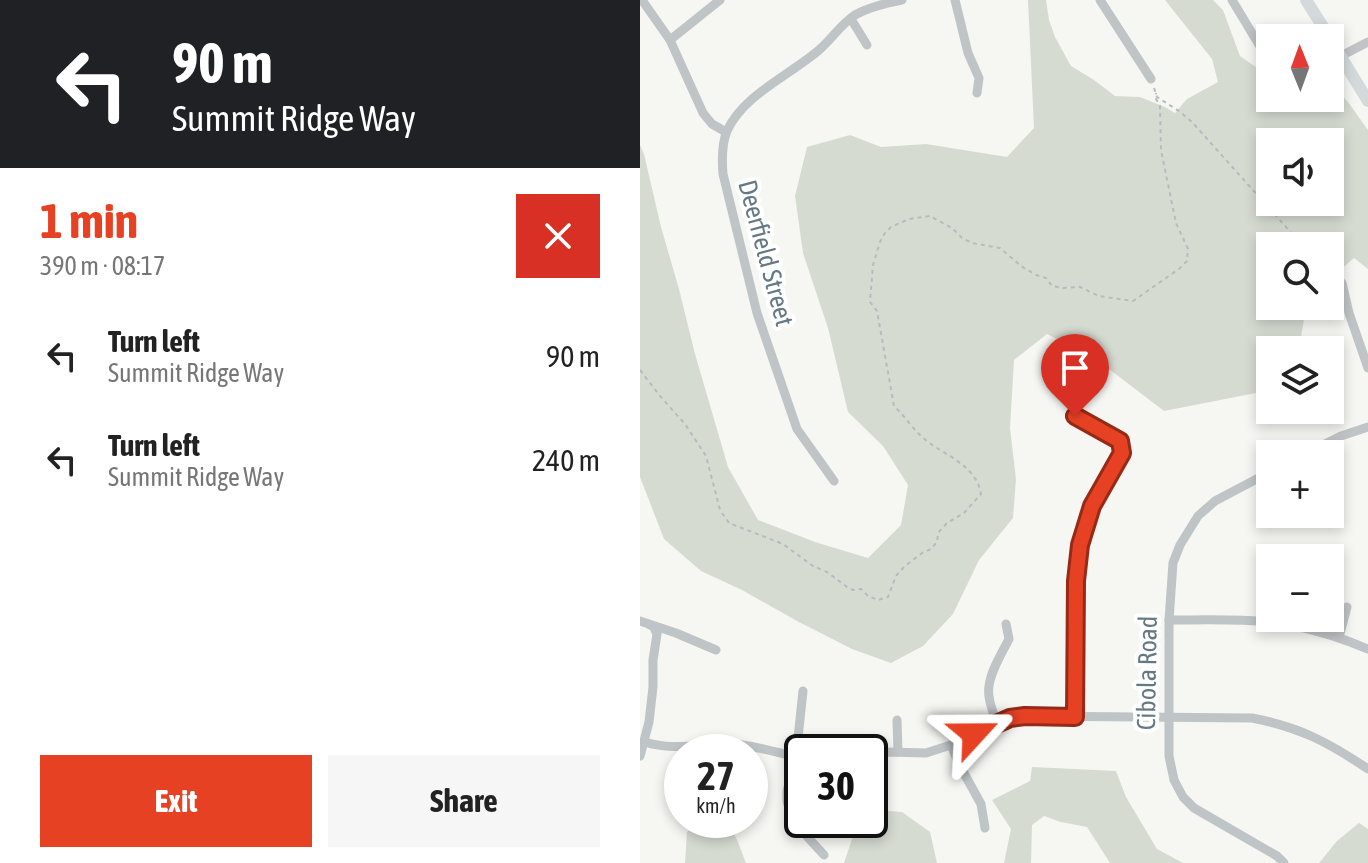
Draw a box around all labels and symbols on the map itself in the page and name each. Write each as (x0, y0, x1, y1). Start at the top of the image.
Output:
north arrow (1256, 24, 1344, 112)
street label: Deerfield Street (732, 177, 800, 329)
pin (1041, 334, 1109, 416)
street label: Cibola Road (1131, 616, 1163, 730)
position arrow (932, 692, 1016, 776)
speed limit sign: 30 (784, 734, 888, 838)

